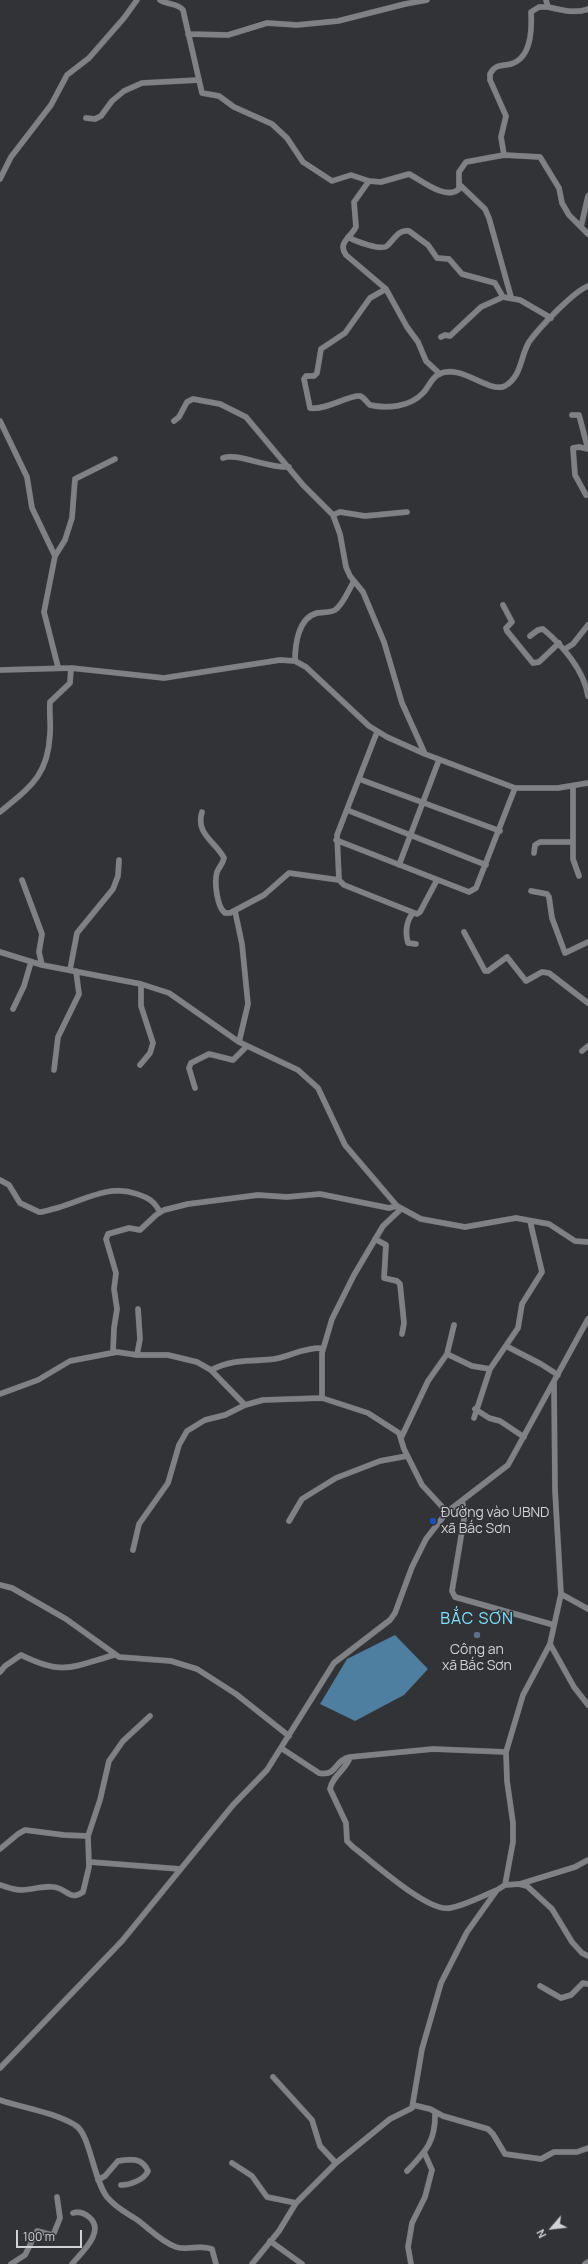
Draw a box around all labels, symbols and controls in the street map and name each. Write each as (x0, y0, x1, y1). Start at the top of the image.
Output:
place label: Đường vào UBND xã Bắc Sơn (441, 1505, 550, 1538)
marker: Đường vào UBND xã Bắc Sơn (428, 1516, 438, 1526)
district label: BẮC SƠN (440, 1610, 514, 1630)
marker: Công an xã Bắc Sơn (472, 1630, 482, 1640)
place label: Công an xã Bắc Sơn (442, 1642, 512, 1674)
north arrow (532, 2208, 572, 2248)
scale bar (18, 2222, 84, 2248)
text: N (532, 2227, 549, 2241)
text: 100 m (23, 2228, 55, 2245)

